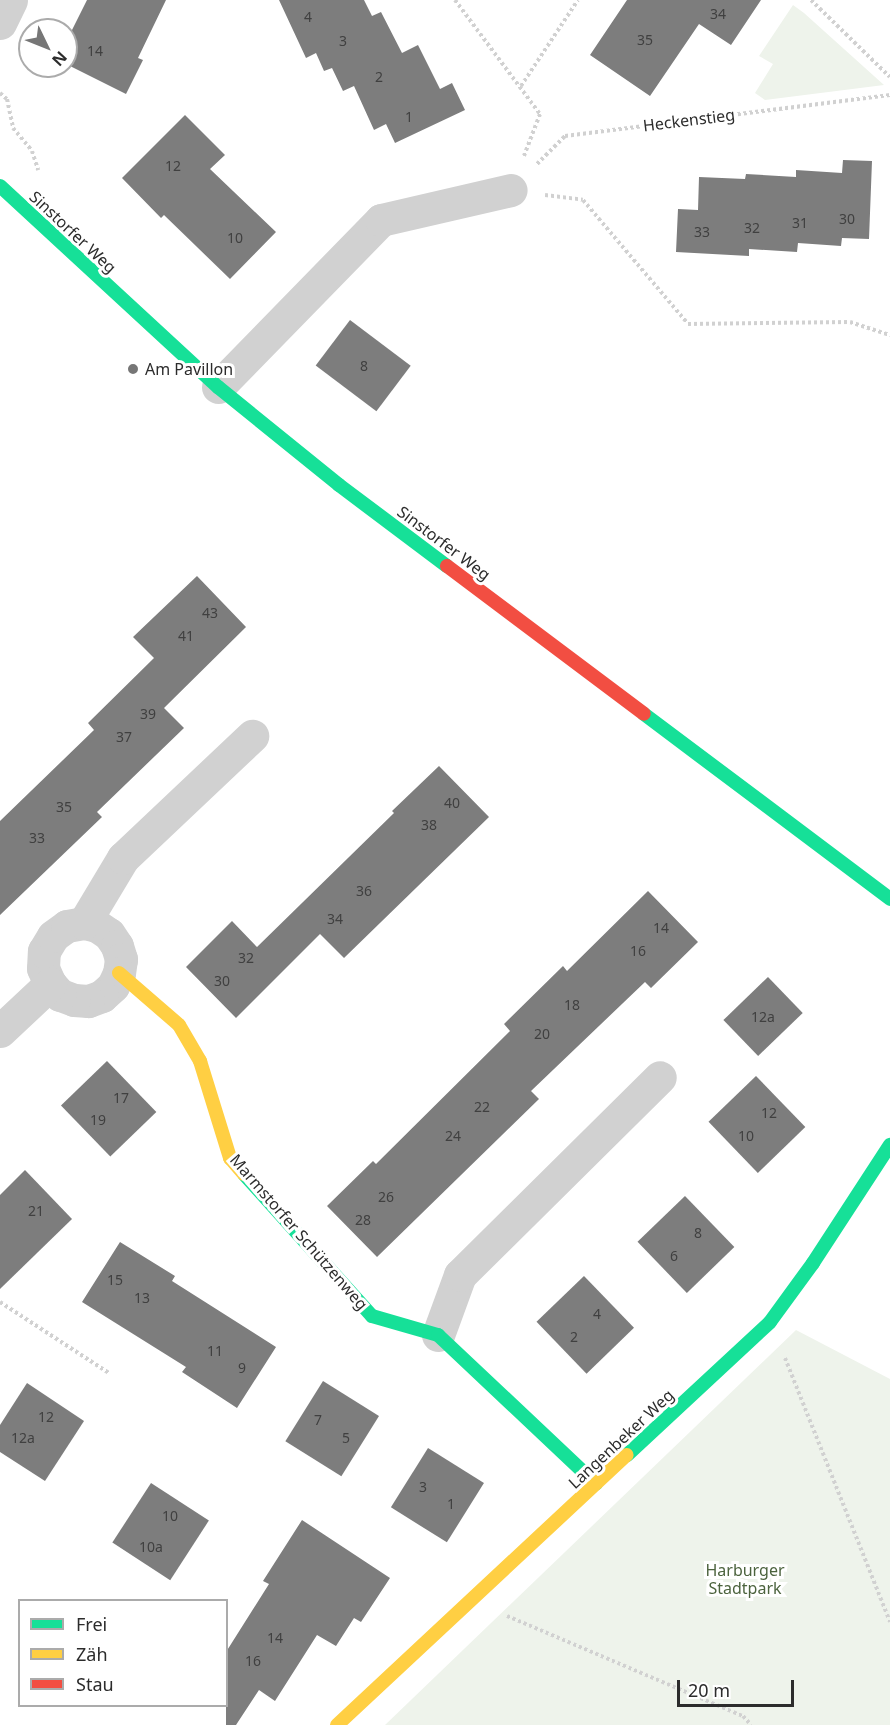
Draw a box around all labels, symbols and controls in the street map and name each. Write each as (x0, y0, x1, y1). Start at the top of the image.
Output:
house number: 34 (710, 6, 726, 22)
house number: 4 (304, 9, 312, 25)
north arrow (18, 18, 78, 78)
house number: 35 (637, 32, 653, 48)
house number: 3 (339, 33, 347, 49)
house number: 14 (87, 43, 103, 59)
text: N (47, 47, 72, 71)
house number: 2 (375, 69, 383, 85)
street label: Heckenstieg (642, 105, 736, 135)
house number: 1 (405, 109, 413, 125)
house number: 12 (165, 158, 181, 174)
street label: Sinstorfer Weg (26, 187, 120, 277)
house number: 30 (839, 211, 855, 227)
house number: 31 (792, 215, 808, 231)
house number: 32 (744, 220, 760, 236)
house number: 33 (694, 224, 710, 240)
house number: 10 (227, 230, 243, 246)
house number: 8 (360, 358, 368, 374)
place label: Am Pavillon (145, 359, 233, 379)
marker: Am Pavillon (126, 362, 140, 376)
street label: Sinstorfer Weg (394, 502, 494, 584)
house number: 43 (202, 605, 218, 621)
house number: 41 (178, 628, 194, 644)
house number: 39 (140, 706, 156, 722)
house number: 37 (116, 729, 132, 745)
house number: 40 (444, 795, 460, 811)
house number: 35 (56, 799, 72, 815)
house number: 38 (421, 817, 437, 833)
house number: 33 (29, 830, 45, 846)
house number: 36 (356, 883, 372, 899)
house number: 34 (327, 911, 343, 927)
house number: 14 (653, 920, 669, 936)
house number: 16 (630, 943, 646, 959)
house number: 32 (238, 950, 254, 966)
house number: 30 (214, 973, 230, 989)
house number: 18 (564, 997, 580, 1013)
house number: 12a (751, 1009, 775, 1025)
house number: 20 (534, 1026, 550, 1042)
house number: 17 (113, 1090, 129, 1106)
house number: 22 (474, 1099, 490, 1115)
house number: 12 (761, 1105, 777, 1121)
house number: 19 (90, 1112, 106, 1128)
house number: 24 (445, 1128, 461, 1144)
house number: 10 (738, 1128, 754, 1144)
street label: Marmstorfer Schützenweg (226, 1150, 372, 1314)
house number: 26 (378, 1189, 394, 1205)
house number: 21 (28, 1203, 44, 1219)
house number: 28 (355, 1212, 371, 1228)
house number: 8 (694, 1225, 702, 1241)
house number: 6 (670, 1248, 678, 1264)
house number: 15 (107, 1272, 123, 1288)
house number: 13 (134, 1290, 150, 1306)
house number: 4 (593, 1306, 601, 1322)
house number: 2 (570, 1329, 578, 1345)
house number: 11 (207, 1343, 223, 1359)
house number: 9 (238, 1360, 246, 1376)
street label: Langenbeker Weg (564, 1385, 678, 1493)
house number: 12 (38, 1409, 54, 1425)
house number: 7 (314, 1412, 322, 1428)
house number: 12a (11, 1430, 35, 1446)
house number: 5 (342, 1430, 350, 1446)
house number: 3 (419, 1479, 427, 1495)
house number: 1 (447, 1496, 455, 1512)
house number: 10 (162, 1508, 178, 1524)
house number: 10a (139, 1539, 163, 1555)
park label: Harburger Stadtpark (705, 1560, 785, 1598)
legend (18, 1599, 228, 1707)
text: Frei (76, 1612, 107, 1636)
house number: 14 (267, 1630, 283, 1646)
text: Zäh (76, 1642, 108, 1666)
house number: 16 (245, 1653, 261, 1669)
scale bar (680, 1668, 797, 1706)
text: Stau (76, 1672, 114, 1696)
text: 20 m (688, 1678, 730, 1702)

